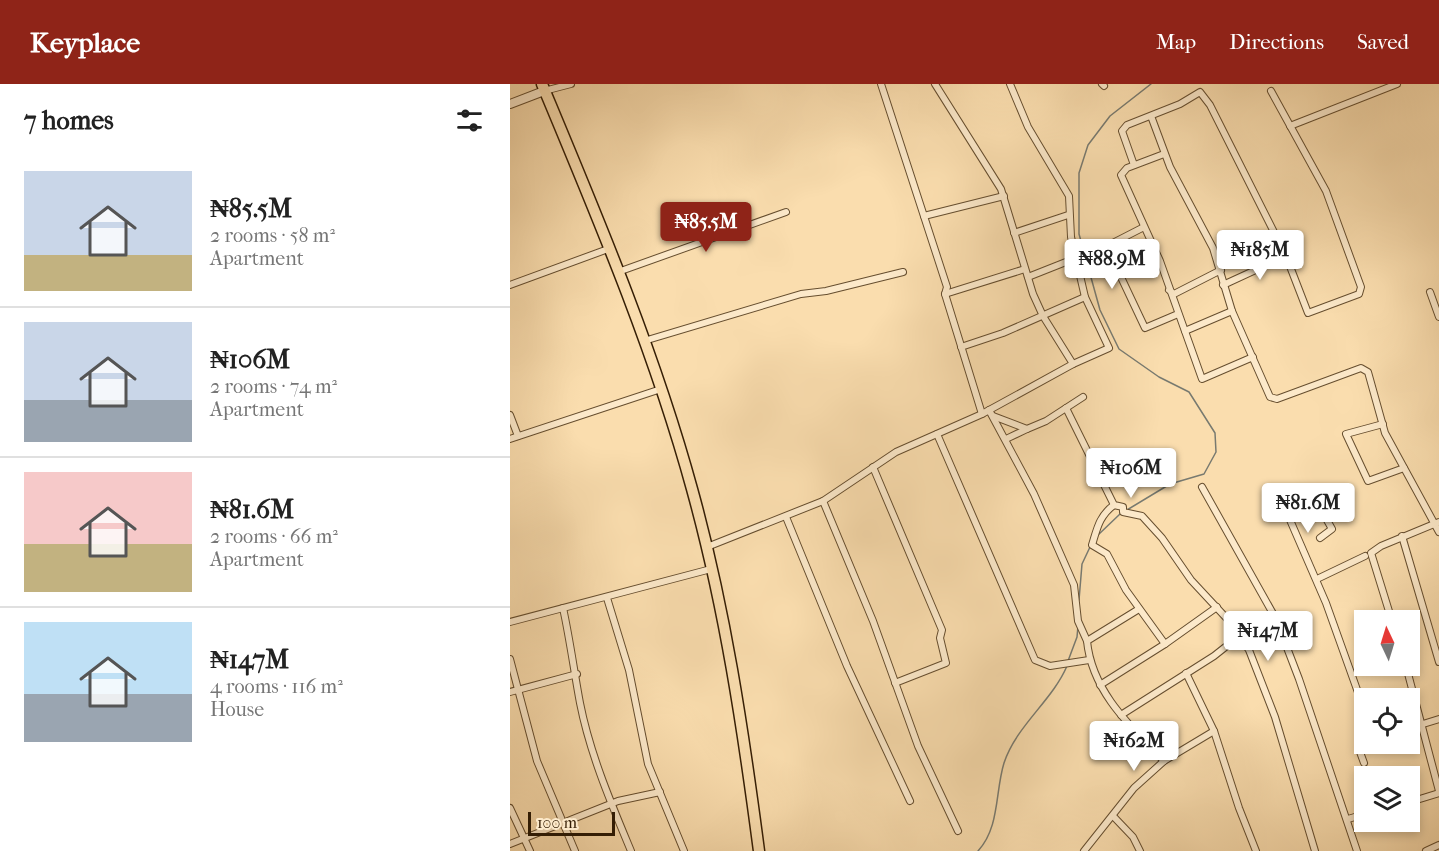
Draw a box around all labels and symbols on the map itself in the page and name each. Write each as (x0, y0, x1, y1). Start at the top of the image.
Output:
pin: ₦85.5M (657, 202, 755, 253)
pin: ₦185M (1218, 230, 1302, 281)
pin: ₦88.9M (1063, 239, 1161, 290)
pin: ₦106M (1089, 448, 1173, 499)
pin: ₦81.6M (1259, 483, 1357, 534)
north arrow (1354, 610, 1420, 676)
pin: ₦147M (1226, 611, 1310, 662)
pin: ₦162M (1092, 721, 1176, 772)
scale bar (528, 809, 615, 836)

